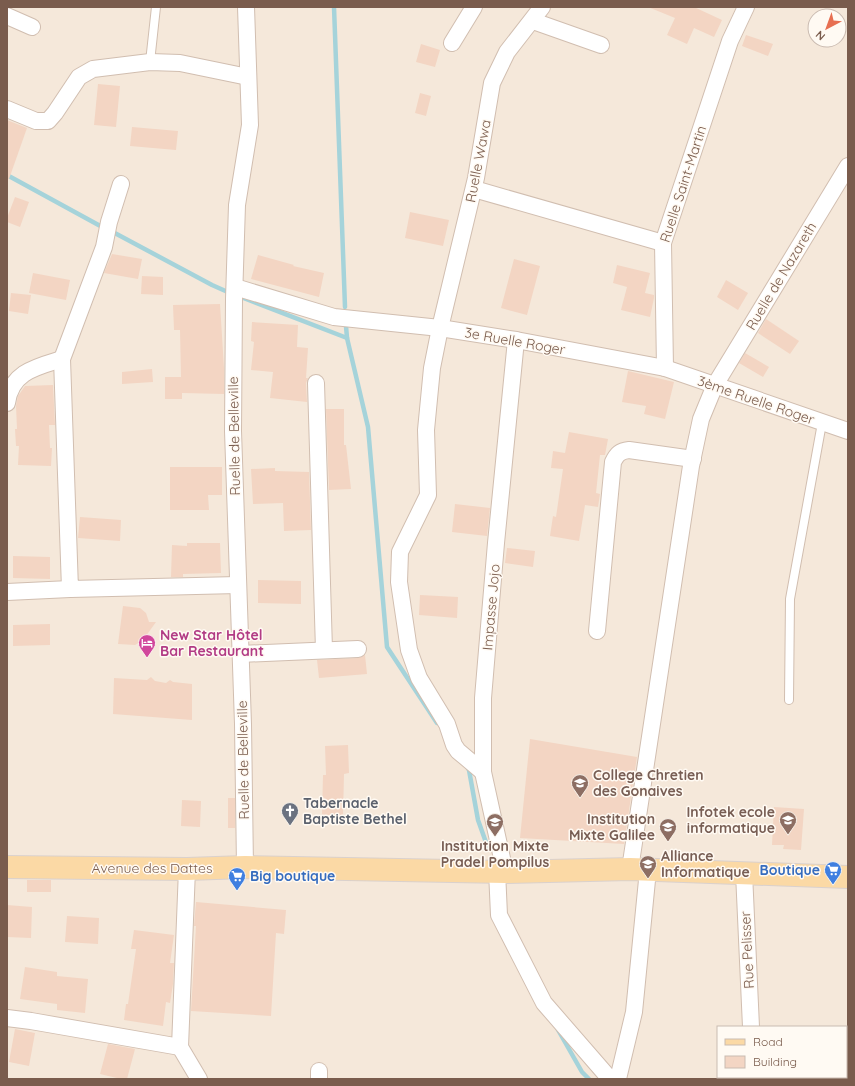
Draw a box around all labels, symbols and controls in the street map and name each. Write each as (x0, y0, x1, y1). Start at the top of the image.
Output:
north arrow (807, 8, 847, 48)
text: N (813, 28, 828, 43)
street label: Ruelle Wawa (461, 118, 495, 204)
street label: Ruelle Saint-Martin (656, 123, 710, 245)
street label: Ruelle de Nazareth (742, 219, 820, 333)
street label: 3e Ruelle Roger (463, 323, 567, 359)
street label: 3ème Ruelle Roger (695, 372, 817, 429)
street label: Ruelle de Belleville (224, 376, 244, 496)
street label: Impasse Jojo (478, 563, 504, 651)
place label: New Star Hôtel Bar Restaurant (160, 626, 264, 660)
hotel icon: New Star Hôtel Bar Restaurant (137, 633, 157, 658)
street label: Ruelle de Belleville (233, 700, 253, 820)
place label: College Chretien des Gonaives (593, 766, 704, 800)
school or university icon: College Chretien des Gonaives (570, 773, 590, 798)
place label: Tabernacle Baptiste Bethel (303, 794, 407, 828)
church icon: Tabernacle Baptiste Bethel (280, 801, 300, 826)
place label: Infotek ecole informatique (686, 803, 775, 837)
place label: Institution Mixte Galilee (569, 810, 655, 844)
school or university icon: Infotek ecole informatique (778, 810, 798, 835)
school or university icon: Institution Mixte Pradel Pompilus (485, 812, 505, 837)
school or university icon: Institution Mixte Galilee (658, 817, 678, 842)
place label: Institution Mixte Pradel Pompilus (441, 837, 550, 871)
place label: Alliance Informatique (661, 847, 750, 881)
school or university icon: Alliance Informatique (638, 854, 658, 879)
street label: Avenue des Dattes (92, 859, 212, 877)
supermarket icon: Boutique (823, 860, 843, 885)
place label: Boutique (760, 861, 820, 879)
supermarket icon: Big boutique (227, 866, 247, 891)
place label: Big boutique (250, 867, 335, 885)
street label: Rue Pelisser (736, 910, 758, 989)
legend (717, 1026, 847, 1078)
text: Road (753, 1034, 783, 1049)
text: Building (753, 1054, 797, 1069)

